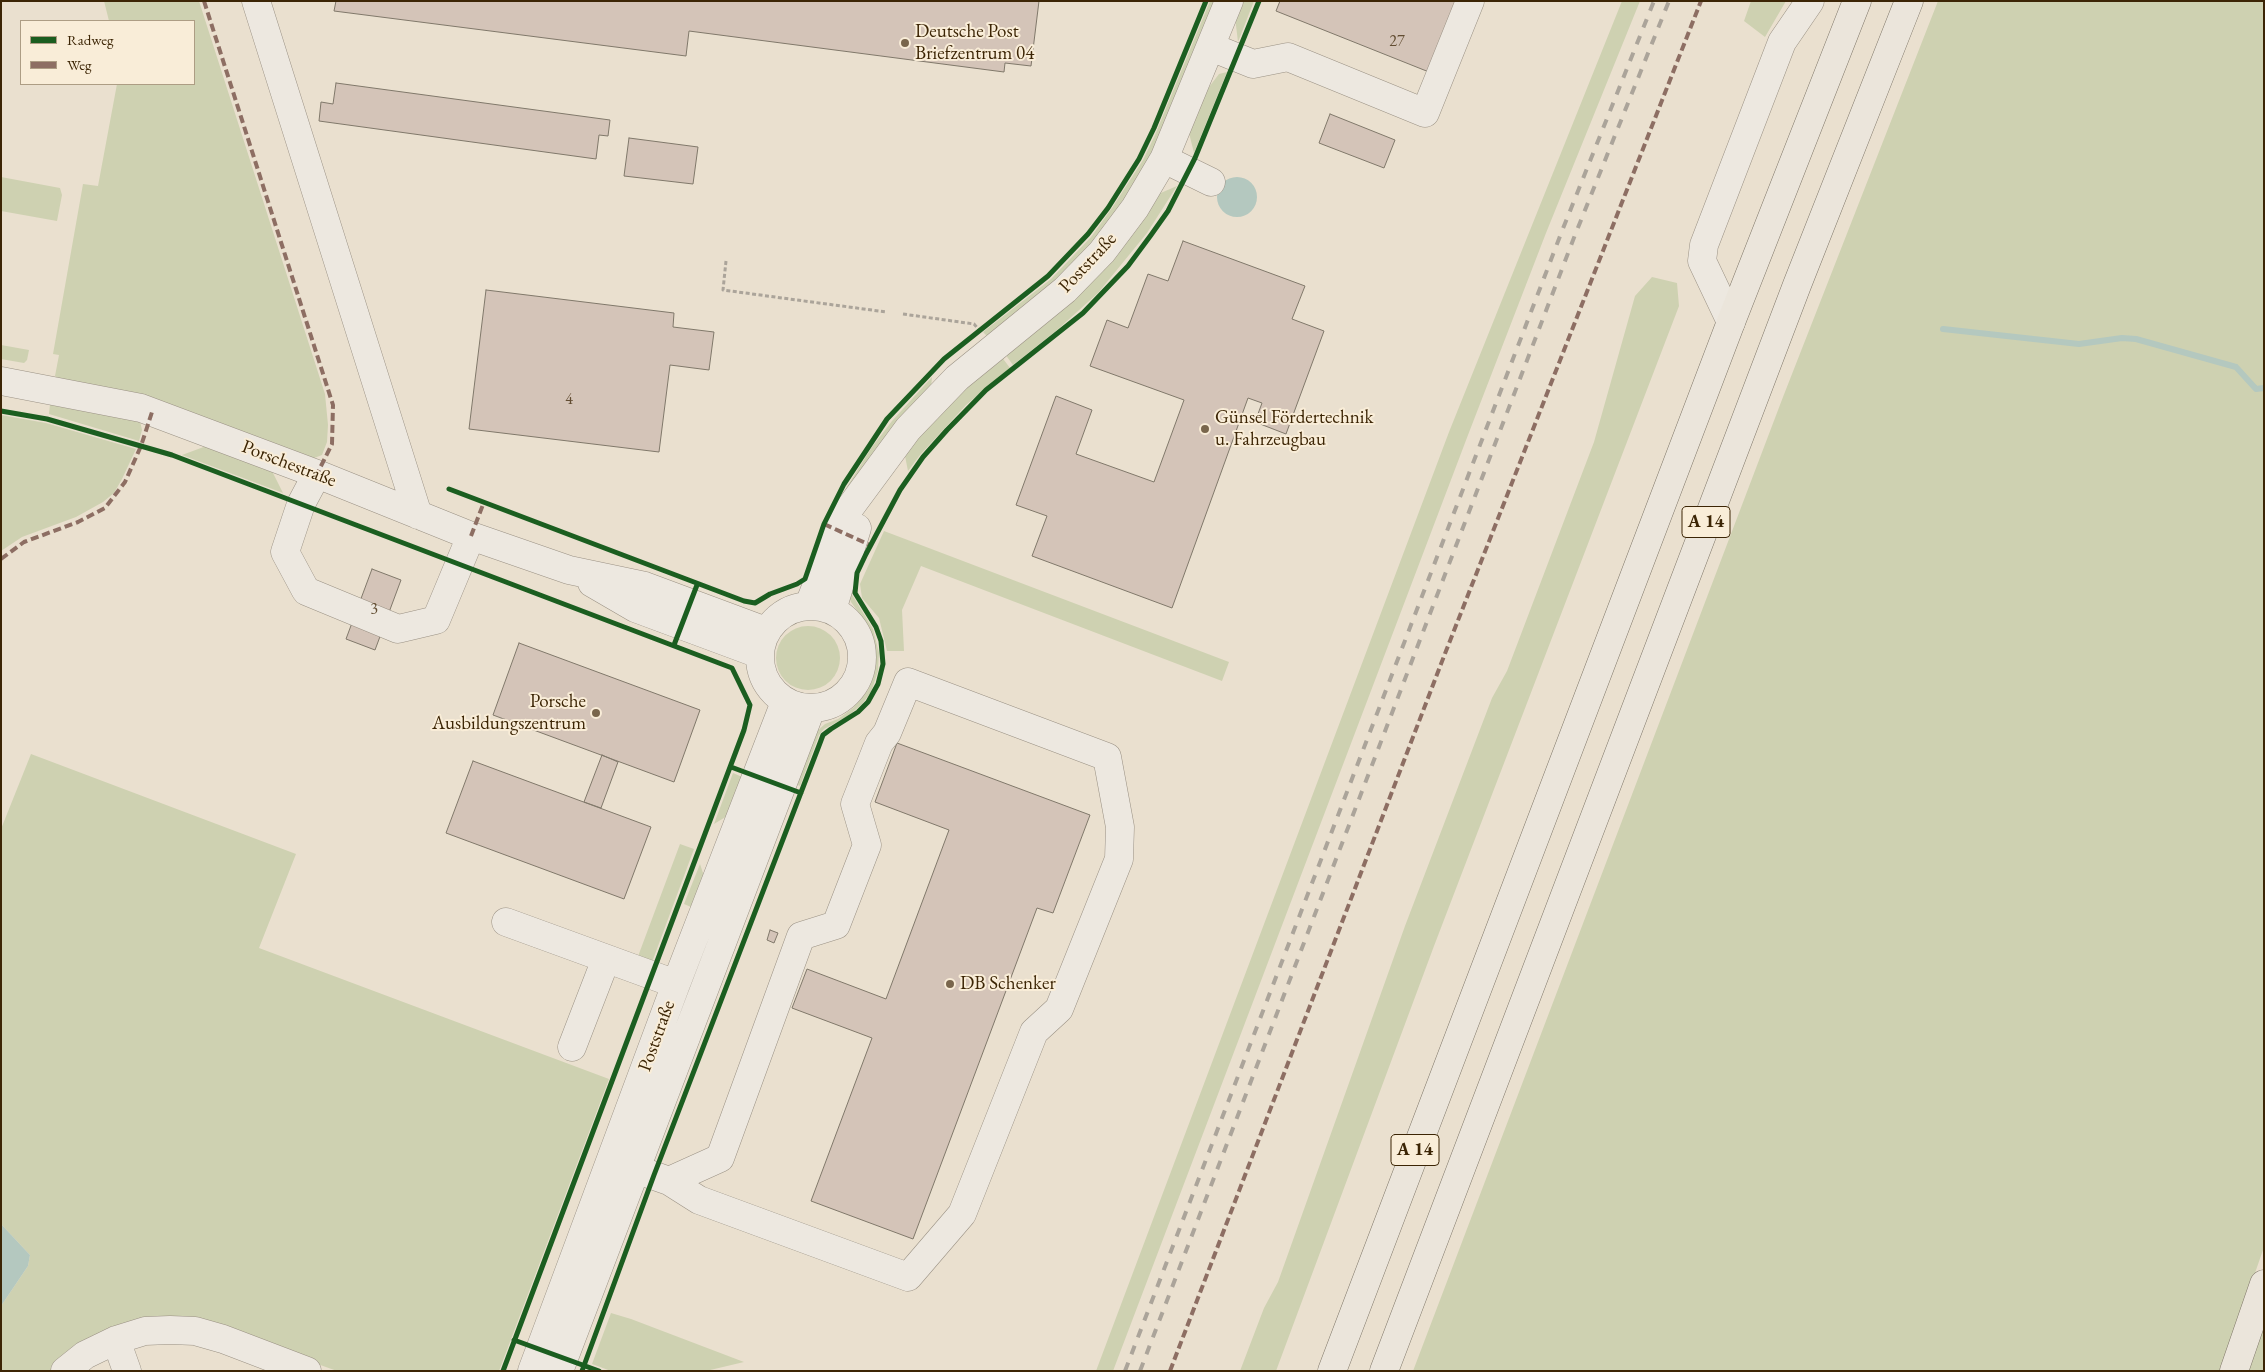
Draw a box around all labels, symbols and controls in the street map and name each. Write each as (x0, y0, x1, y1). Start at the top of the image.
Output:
legend (20, 20, 195, 85)
place label: Deutsche Post Briefzentrum 04 (915, 21, 1034, 65)
text: Radweg (67, 30, 114, 49)
house number: 27 (1389, 32, 1405, 52)
marker: Deutsche Post Briefzentrum 04 (899, 37, 911, 49)
text: Weg (67, 55, 92, 74)
street label: Poststraße (1054, 228, 1122, 298)
house number: 4 (565, 390, 573, 410)
place label: Günsel Fördertechnik u. Fahrzeugbau (1215, 407, 1373, 451)
marker: Günsel Fördertechnik u. Fahrzeugbau (1199, 423, 1211, 435)
street label: Porschestraße (239, 436, 339, 492)
road number: A 14 (1682, 507, 1730, 538)
house number: 3 (370, 600, 378, 620)
place label: Porsche Ausbildungszentrum (432, 691, 586, 735)
marker: Porsche Ausbildungszentrum (590, 707, 602, 719)
place label: DB Schenker (960, 973, 1056, 995)
marker: DB Schenker (944, 978, 956, 990)
street label: Poststraße (634, 997, 680, 1075)
road number: A 14 (1391, 1134, 1439, 1166)

